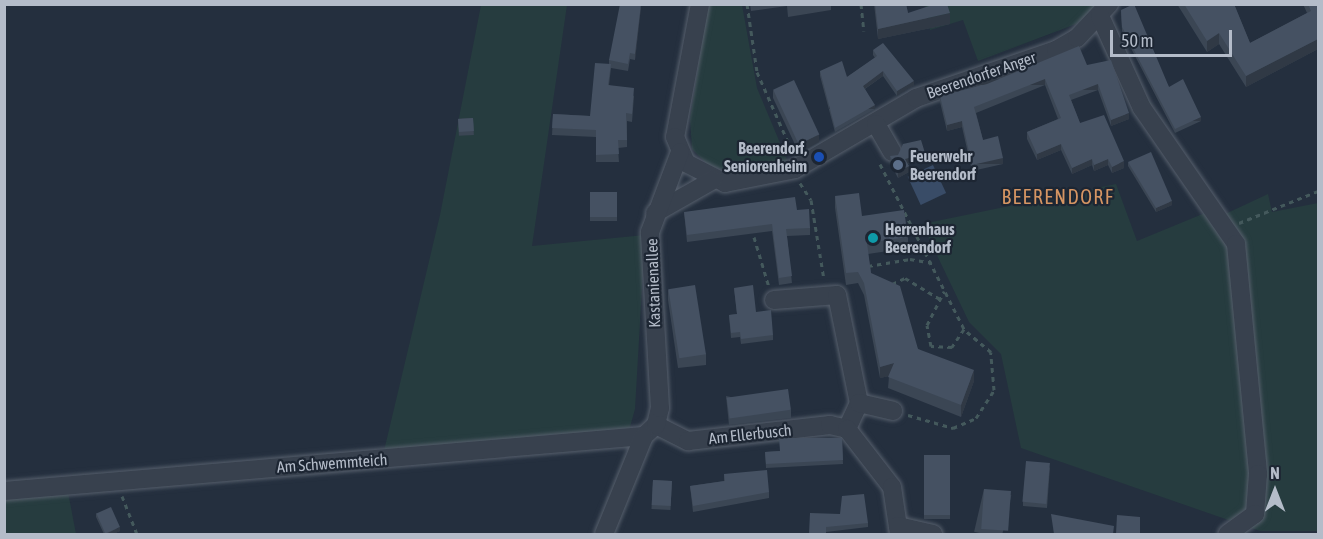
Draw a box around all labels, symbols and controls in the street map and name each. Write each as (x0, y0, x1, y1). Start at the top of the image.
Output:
scale bar (1113, 18, 1234, 56)
text: 50 m (1121, 30, 1153, 51)
street label: Beerendorfer Anger (924, 47, 1038, 103)
place label: Beerendorf, Seniorenheim (724, 138, 807, 176)
place label: Feuerwehr Beerendorf (910, 146, 976, 184)
marker: Beerendorf, Seniorenheim (812, 150, 826, 164)
marker: Feuerwehr Beerendorf (891, 158, 905, 172)
district label: BEERENDORF (1002, 184, 1114, 208)
place label: Herrenhaus Beerendorf (885, 219, 955, 257)
marker: Herrenhaus Beerendorf (866, 231, 880, 245)
street label: Kastanienallee (642, 238, 664, 328)
street label: Am Ellerbusch (708, 420, 792, 448)
street label: Am Schwemmteich (276, 450, 388, 476)
north arrow (1245, 461, 1305, 521)
text: N (1270, 464, 1280, 482)

